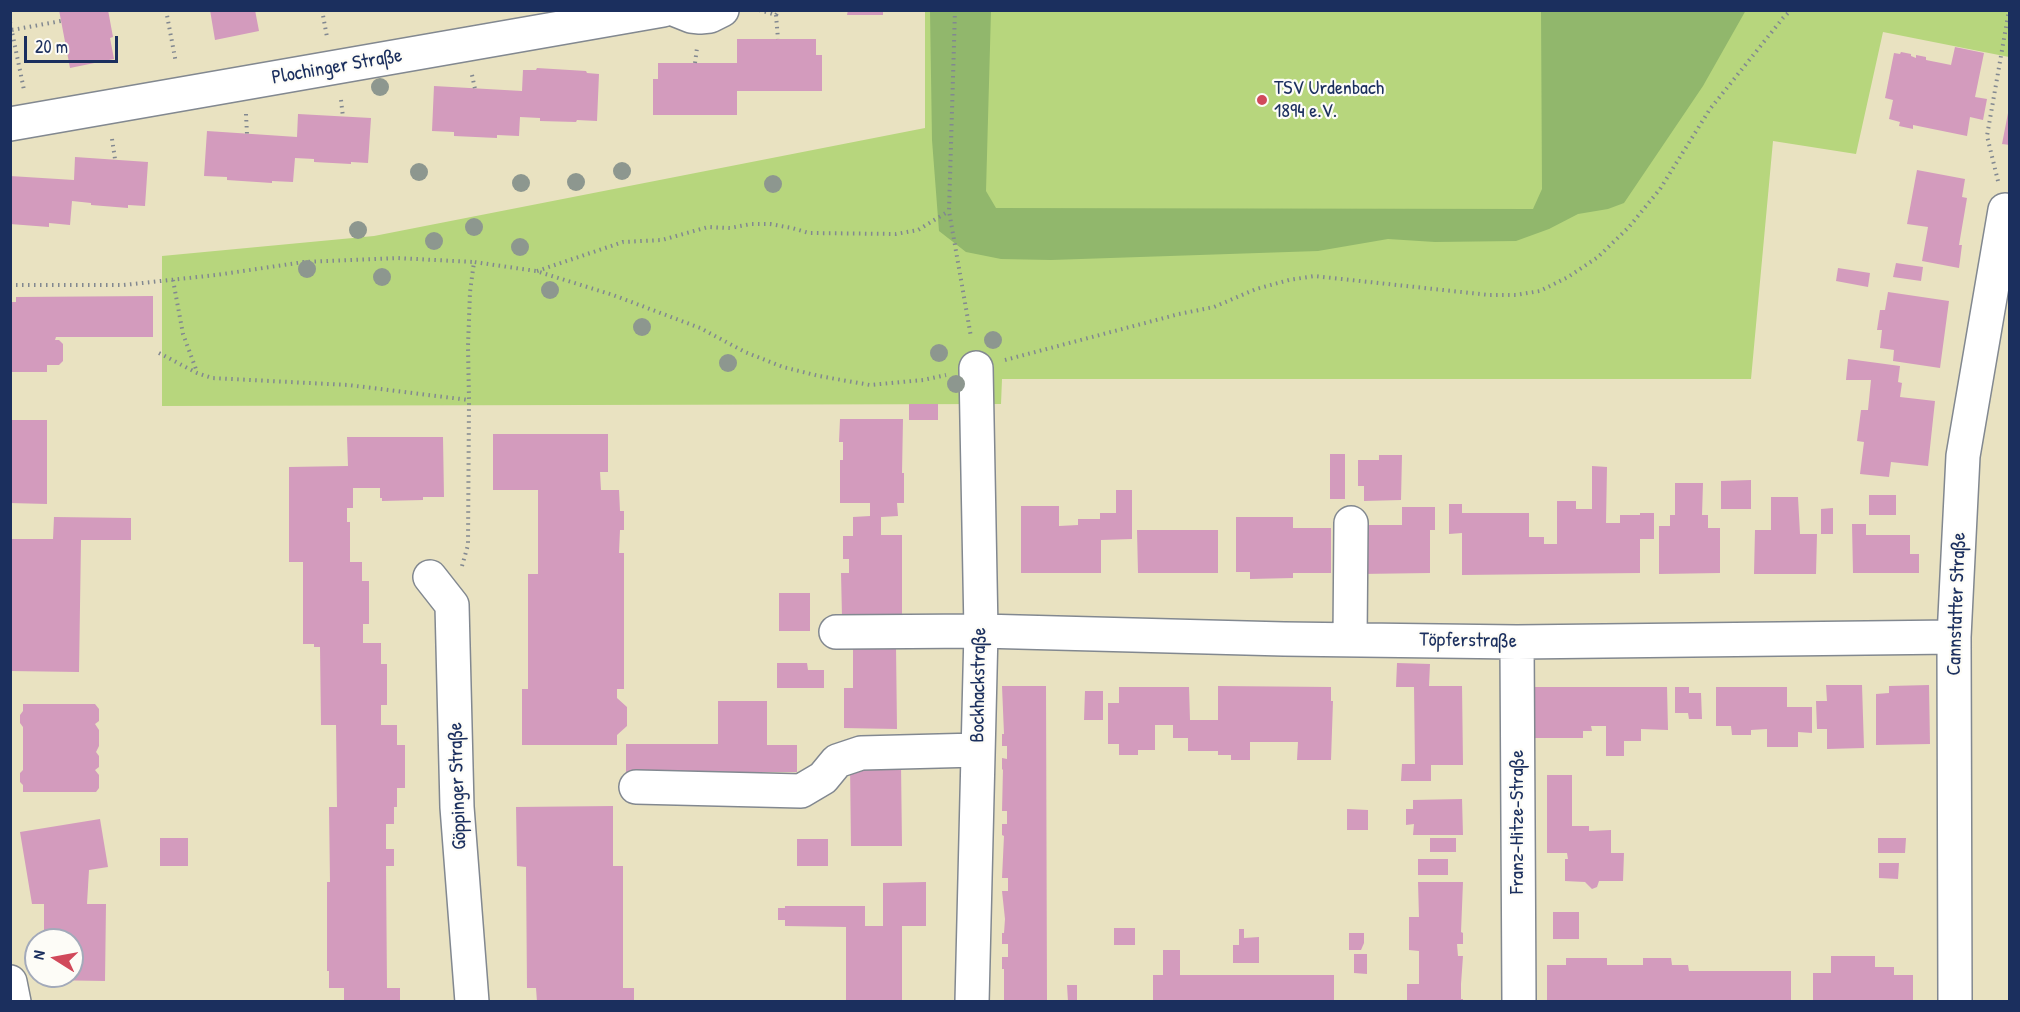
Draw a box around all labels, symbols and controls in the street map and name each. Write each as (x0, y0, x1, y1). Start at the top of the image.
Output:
scale bar (27, 24, 122, 62)
text: 20 m (35, 34, 68, 59)
street label: Plochinger Straße (270, 44, 404, 90)
place label: TSV Urdenbach 1894 e.V. (1274, 77, 1384, 124)
marker: TSV Urdenbach 1894 e.V. (1255, 93, 1269, 107)
street label: Cannstatter Straße (1943, 532, 1971, 676)
street label: Bockhackstraße (966, 627, 992, 743)
street label: Töpferstraße (1419, 628, 1517, 654)
street label: Göppinger Straße (444, 722, 472, 850)
street label: Franz-Hitze-Straße (1506, 750, 1530, 894)
north arrow (24, 928, 84, 988)
text: N (27, 949, 50, 961)

